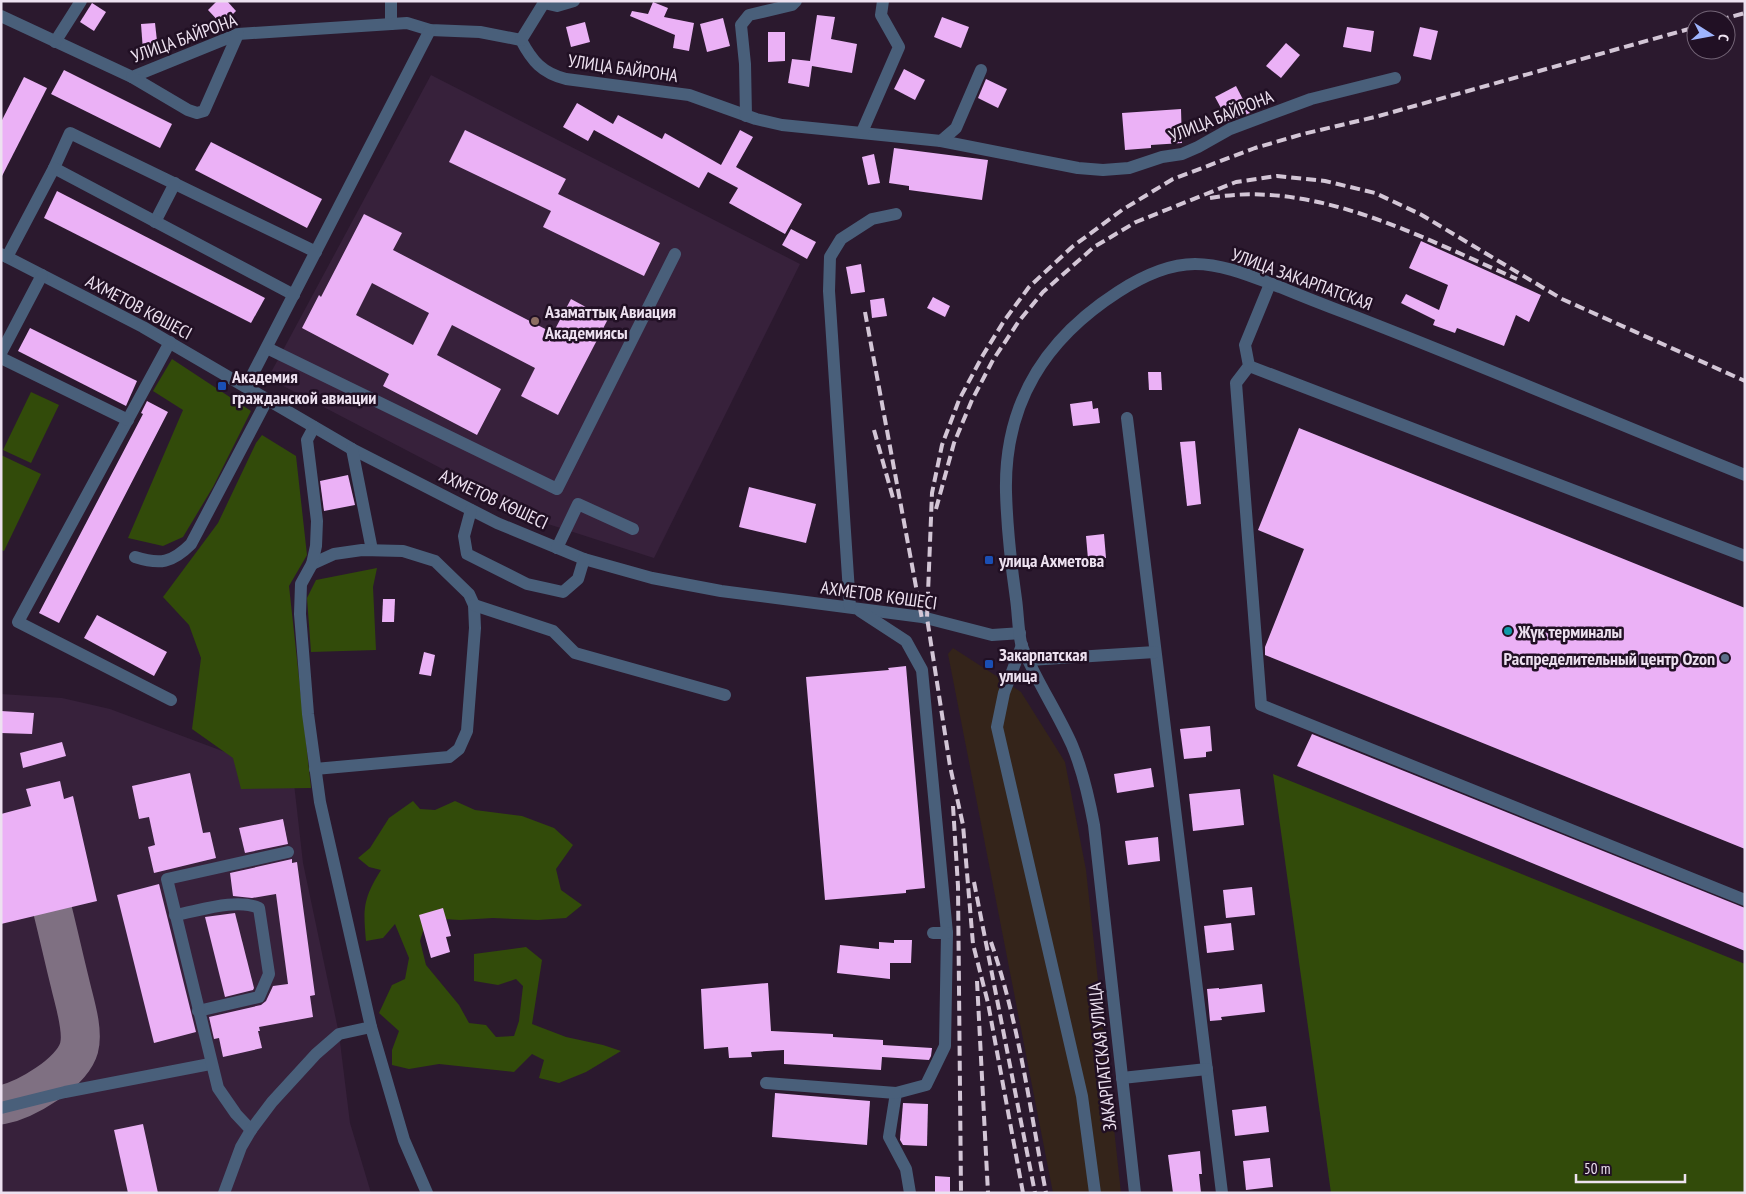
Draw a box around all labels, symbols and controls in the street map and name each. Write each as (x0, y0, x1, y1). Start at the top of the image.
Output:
street label: УЛИЦА БАЙРОНА (128, 8, 240, 68)
north arrow (1686, 10, 1736, 60)
text: С (1714, 33, 1733, 43)
street label: УЛИЦА БАЙРОНА (567, 49, 680, 87)
street label: УЛИЦА БАЙРОНА (1165, 84, 1277, 147)
street label: УЛИЦА ЗАКАРПАТСКАЯ (1228, 243, 1376, 315)
street label: АХМЕТОВ КӨШЕСІ (82, 269, 196, 345)
place label: Азаматтық Авиация Академиясы (544, 300, 676, 344)
marker: Азаматтық Авиация Академиясы (529, 315, 541, 327)
place label: Академия гражданской авиации (231, 365, 376, 409)
marker: Академия гражданской авиации (216, 380, 228, 392)
street label: АХМЕТОВ КӨШЕСІ (436, 464, 552, 534)
place label: улица Ахметова (998, 549, 1104, 572)
marker: улица Ахметова (983, 554, 995, 566)
street label: АХМЕТОВ КӨШЕСІ (819, 575, 939, 615)
place label: Жүк терминалы (1517, 620, 1622, 643)
marker: Жүк терминалы (1502, 625, 1514, 637)
place label: Закарпатская улица (998, 643, 1087, 687)
place label: Распределительный центр Ozon (1503, 647, 1715, 670)
marker: Распределительный центр Ozon (1719, 652, 1731, 664)
marker: Закарпатская улица (983, 658, 995, 670)
street label: ЗАКАРПАТСКАЯ УЛИЦА (1083, 981, 1121, 1132)
scale bar (1576, 1152, 1685, 1184)
text: 50 m (1584, 1159, 1610, 1178)

